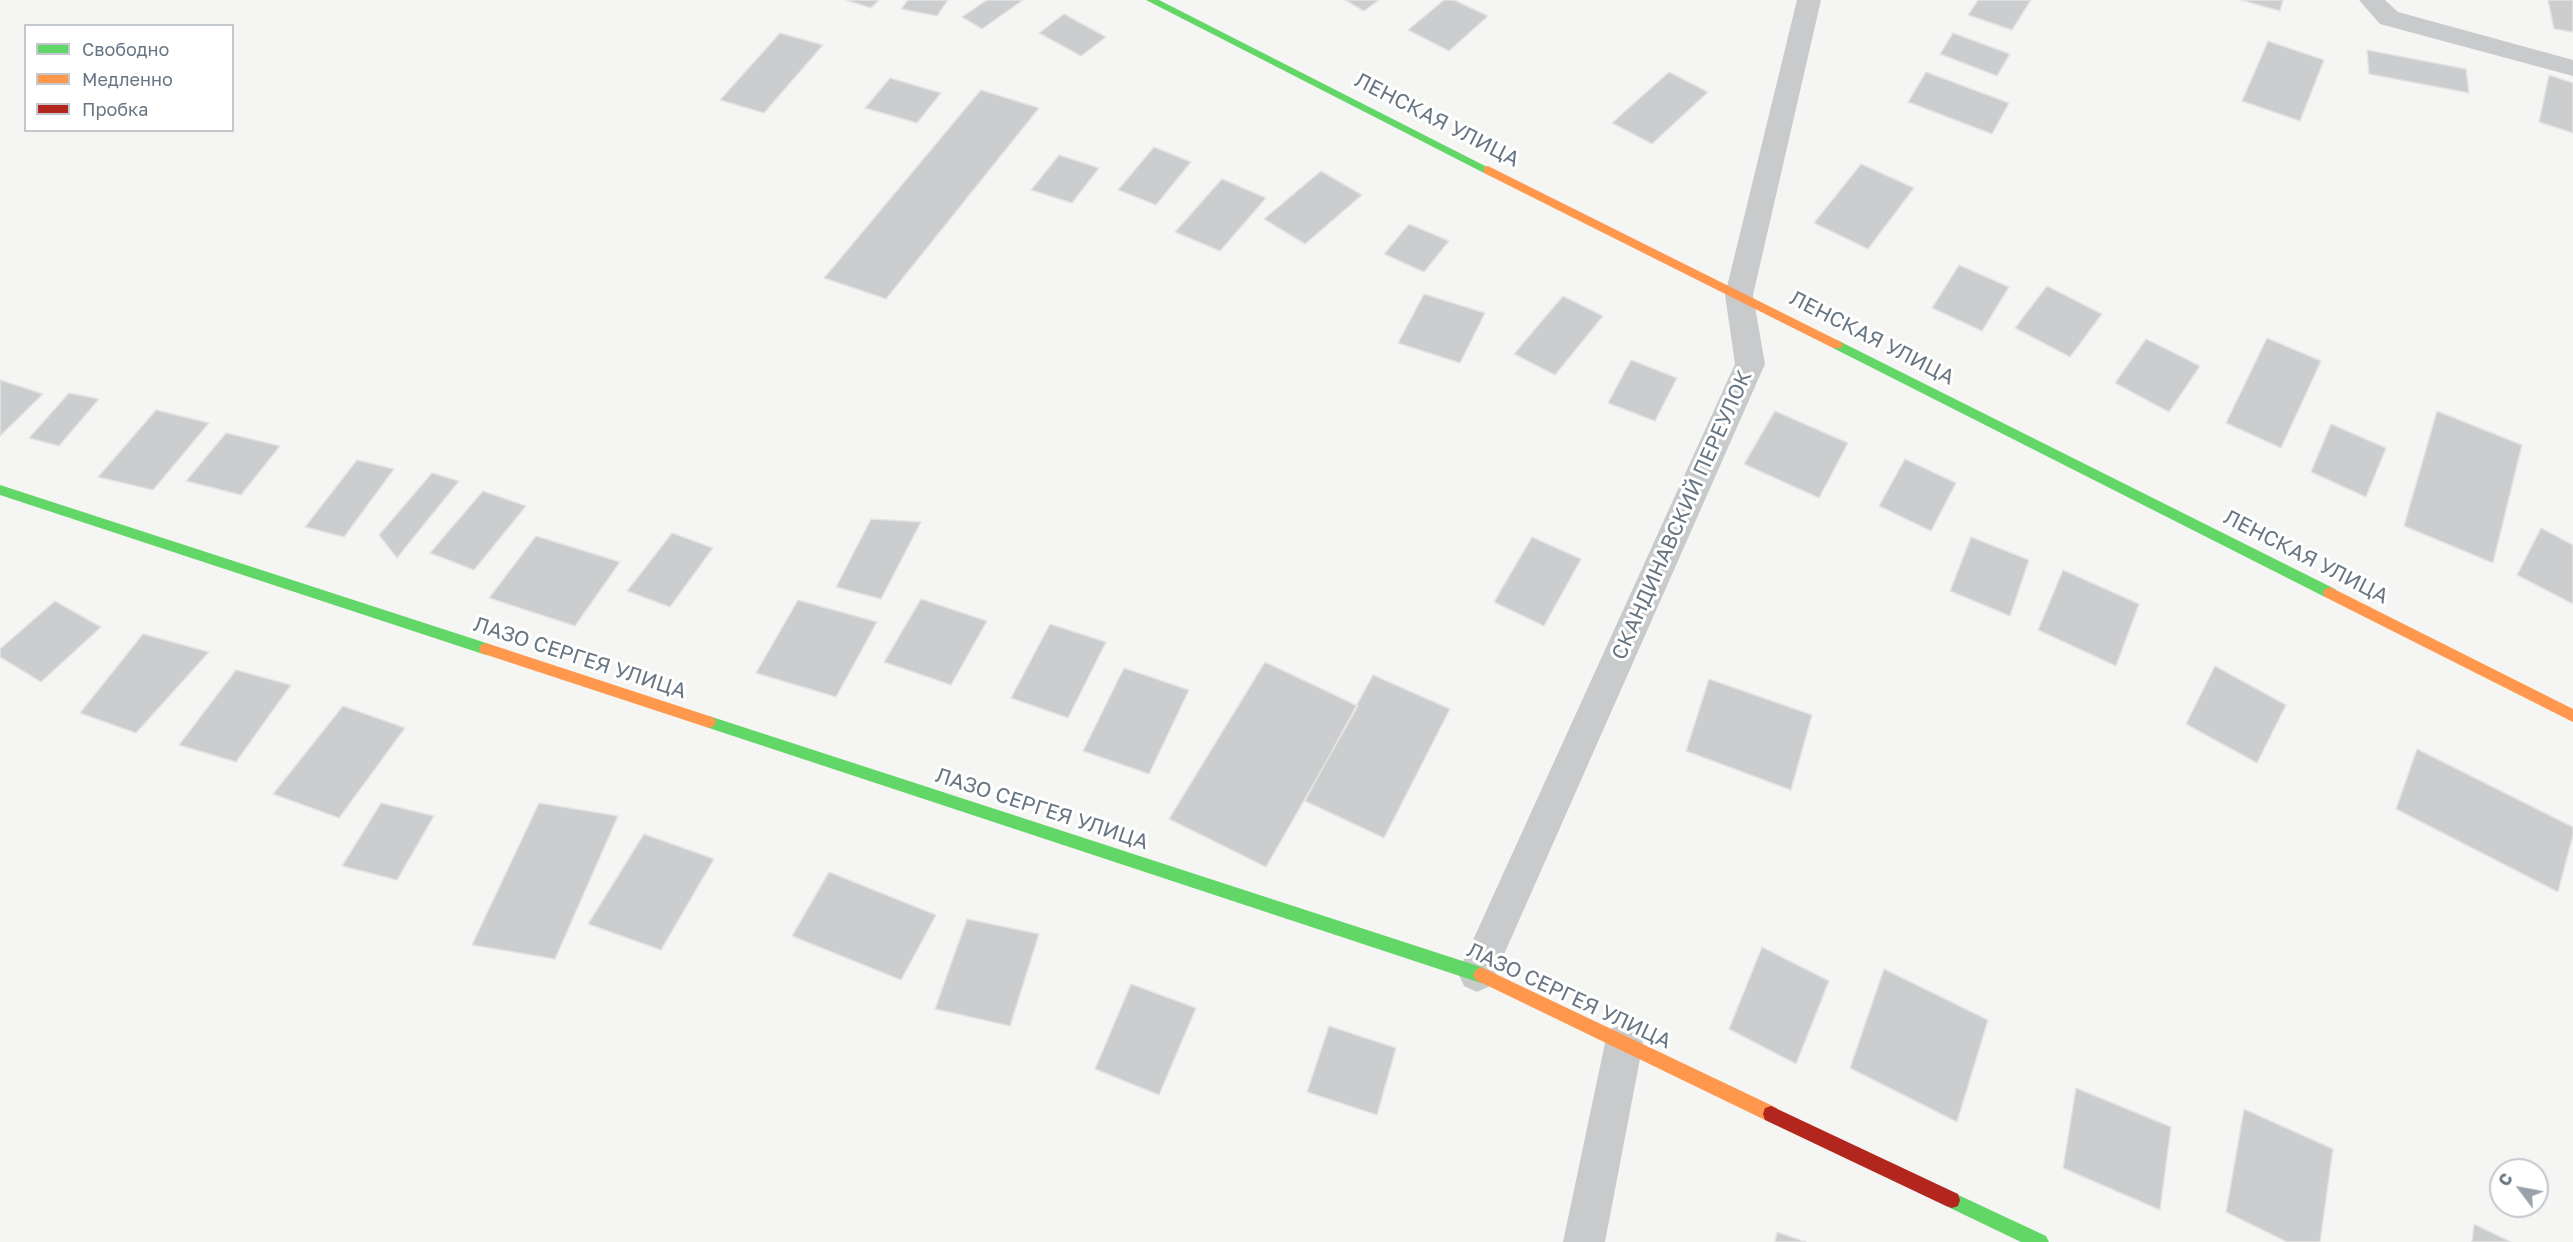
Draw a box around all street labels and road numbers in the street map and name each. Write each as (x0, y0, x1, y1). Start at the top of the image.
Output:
street label: ЛЕНСКАЯ УЛИЦА (1350, 68, 1524, 172)
street label: ЛЕНСКАЯ УЛИЦА (1785, 286, 1959, 390)
street label: СКАНДИНАВСКИЙ ПЕРЕУЛОК (1607, 366, 1757, 664)
street label: ЛЕНСКАЯ УЛИЦА (2219, 505, 2393, 609)
street label: ЛАЗО СЕРГЕЯ УЛИЦА (470, 612, 690, 704)
street label: ЛАЗО СЕРГЕЯ УЛИЦА (932, 763, 1152, 855)
street label: ЛАЗО СЕРГЕЯ УЛИЦА (1463, 938, 1675, 1054)

